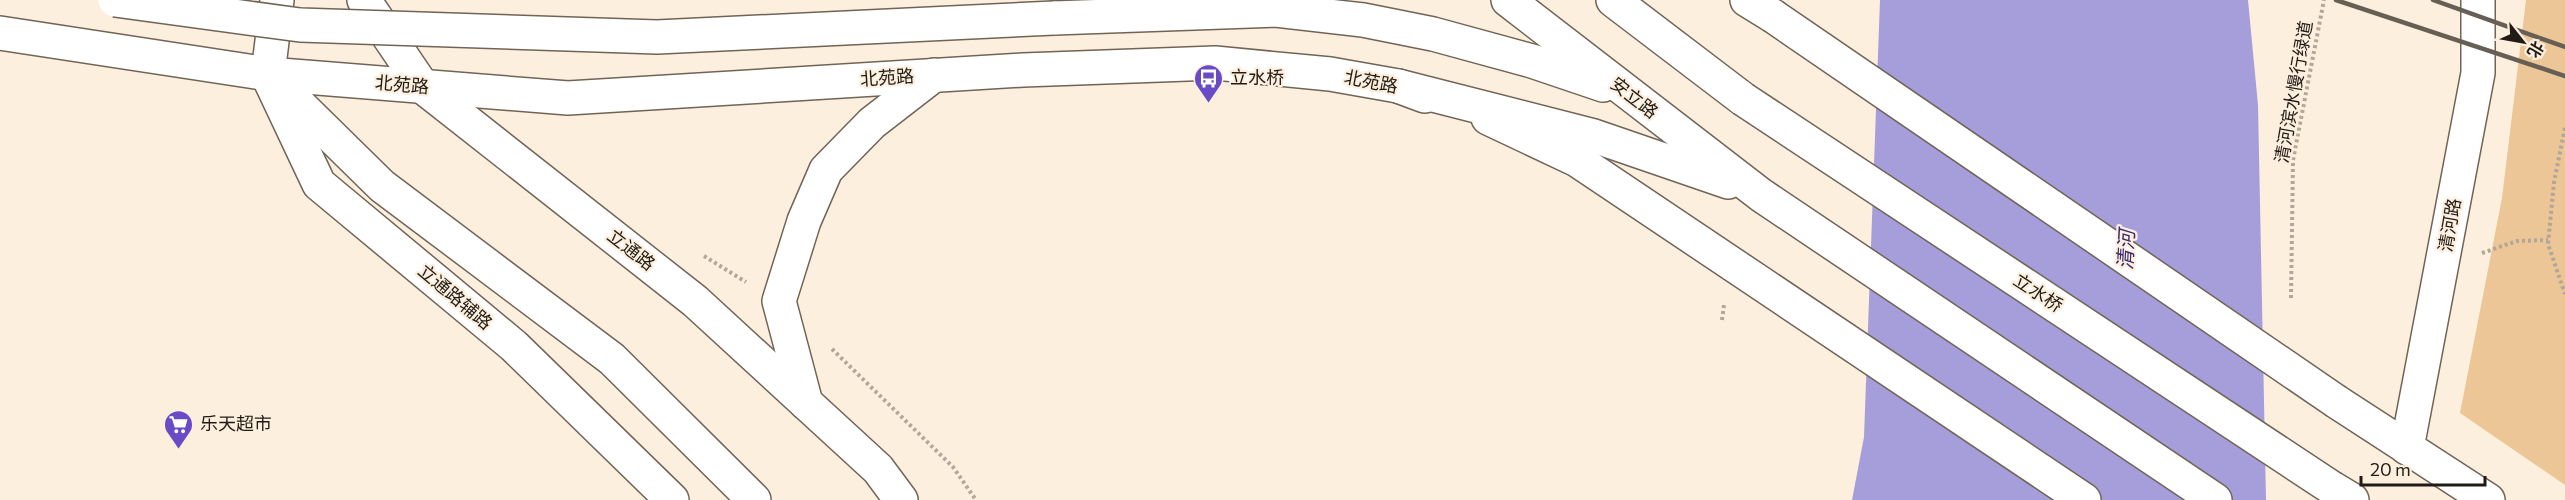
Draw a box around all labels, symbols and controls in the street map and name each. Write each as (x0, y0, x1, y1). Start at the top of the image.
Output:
north arrow (2493, 12, 2553, 72)
street label: 清河滨水慢行绿道 (2270, 19, 2316, 165)
text: 北 (2524, 38, 2549, 62)
bus stop icon: 立水桥 (1193, 62, 1225, 104)
street label: 北苑路 (859, 64, 915, 90)
street label: 北苑路 (1343, 65, 1400, 97)
place label: 立水桥 (1230, 66, 1284, 88)
street label: 北苑路 (374, 71, 430, 97)
street label: 安立路 (1607, 72, 1663, 123)
street label: 清河路 (2433, 196, 2465, 253)
street label: 立通路 (604, 224, 660, 275)
water label: 清河 (2112, 225, 2138, 271)
street label: 立通路辅路 (414, 259, 497, 334)
street label: 立水桥 (2010, 268, 2067, 316)
supermarket icon: 乐天超市 (163, 408, 195, 450)
place label: 乐天超市 (200, 412, 272, 434)
scale bar (2361, 449, 2486, 487)
text: 20 m (2370, 458, 2411, 480)

